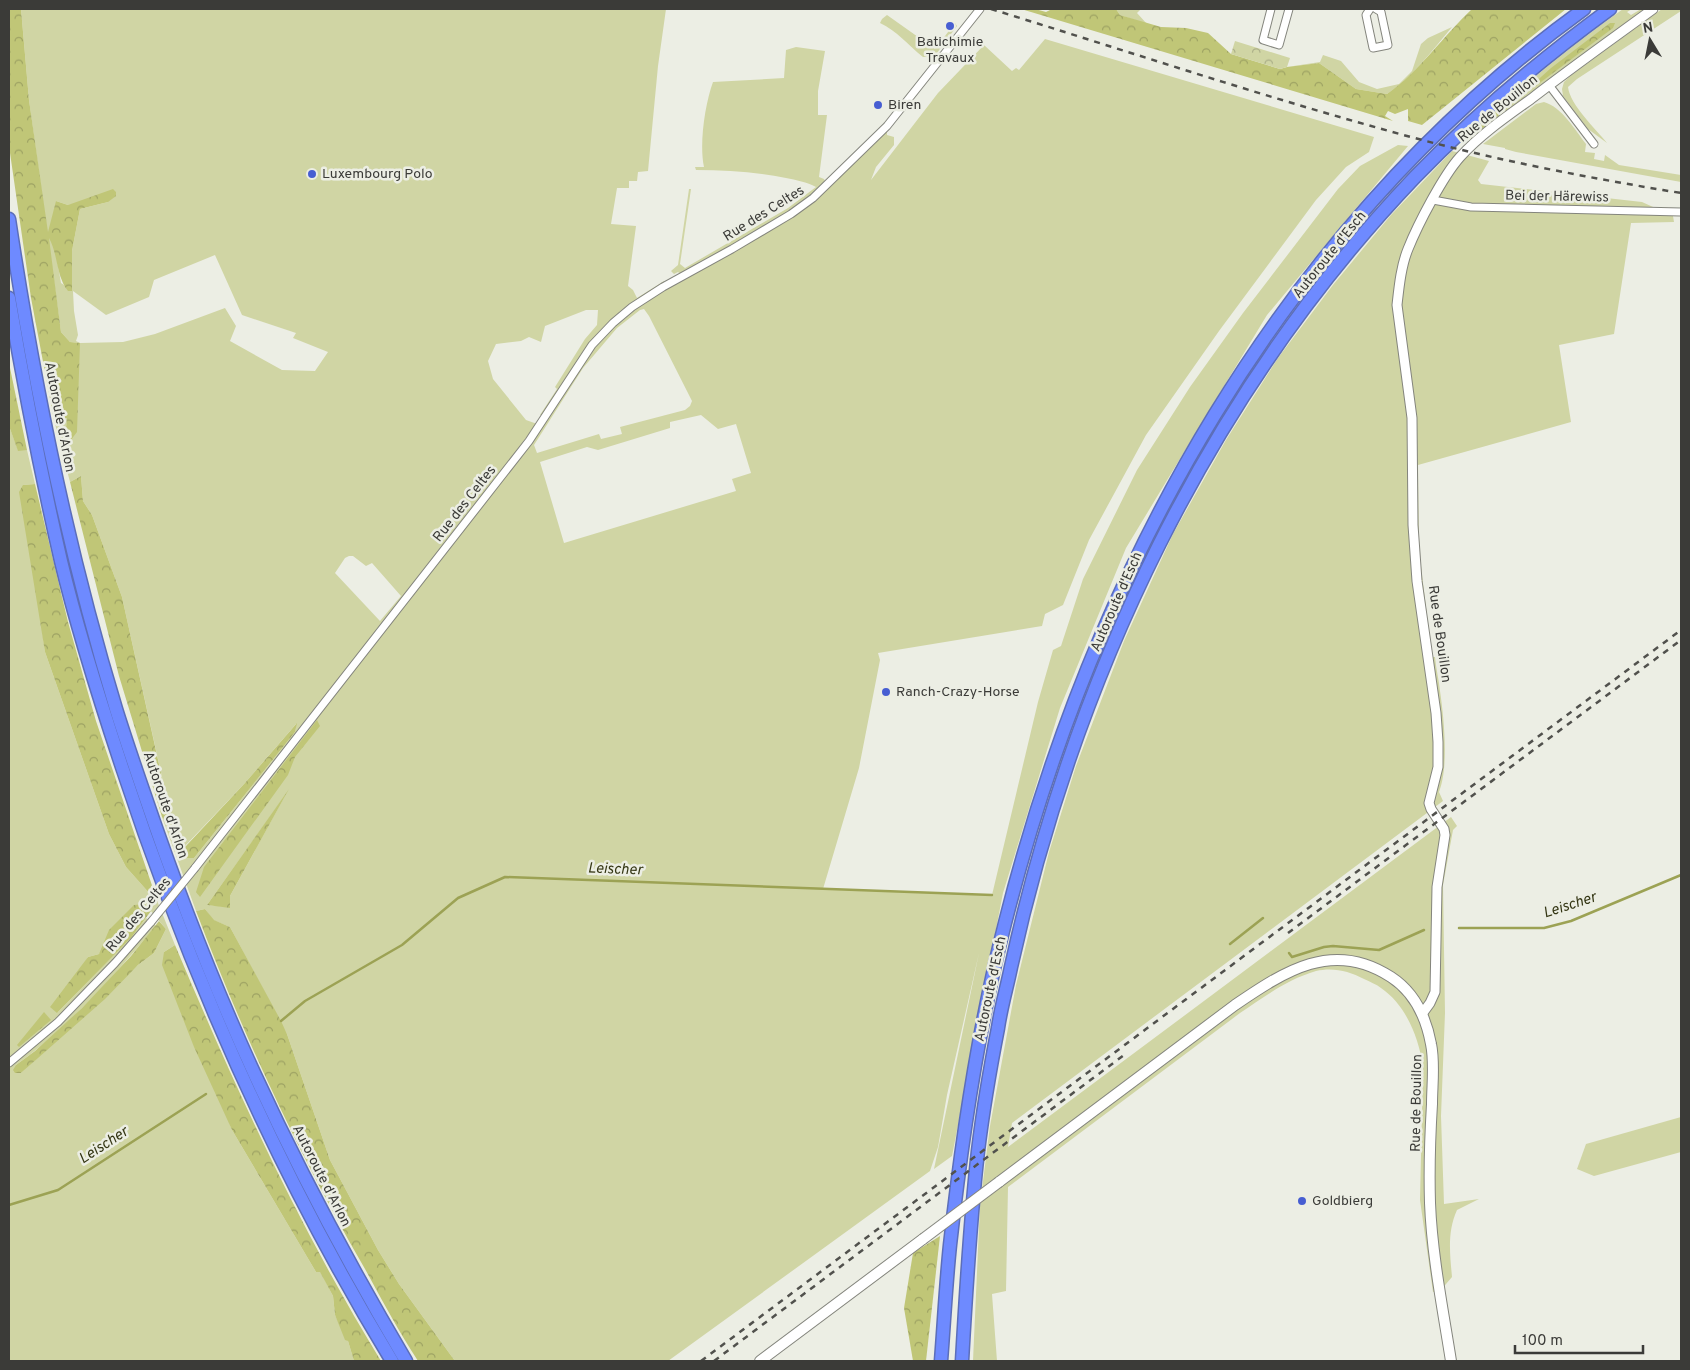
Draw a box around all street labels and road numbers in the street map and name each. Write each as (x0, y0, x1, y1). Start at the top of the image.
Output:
street label: Rue de Bouillon (1455, 72, 1541, 146)
street label: Rue des Celtes (720, 182, 808, 246)
street label: Bei der Härewiss (1505, 188, 1609, 206)
street label: Autoroute d'Esch (1290, 208, 1370, 302)
street label: Autoroute d'Arlon (40, 360, 78, 474)
street label: Rue des Celtes (430, 462, 500, 546)
street label: Autoroute d'Esch (1087, 550, 1147, 654)
street label: Rue de Bouillon (1424, 584, 1454, 684)
street label: Autoroute d'Arlon (139, 749, 191, 861)
street label: Rue des Celtes (103, 874, 175, 956)
street label: Autoroute d'Esch (972, 935, 1010, 1043)
street label: Rue de Bouillon (1408, 1054, 1426, 1152)
street label: Autoroute d'Arlon (288, 1122, 354, 1230)

